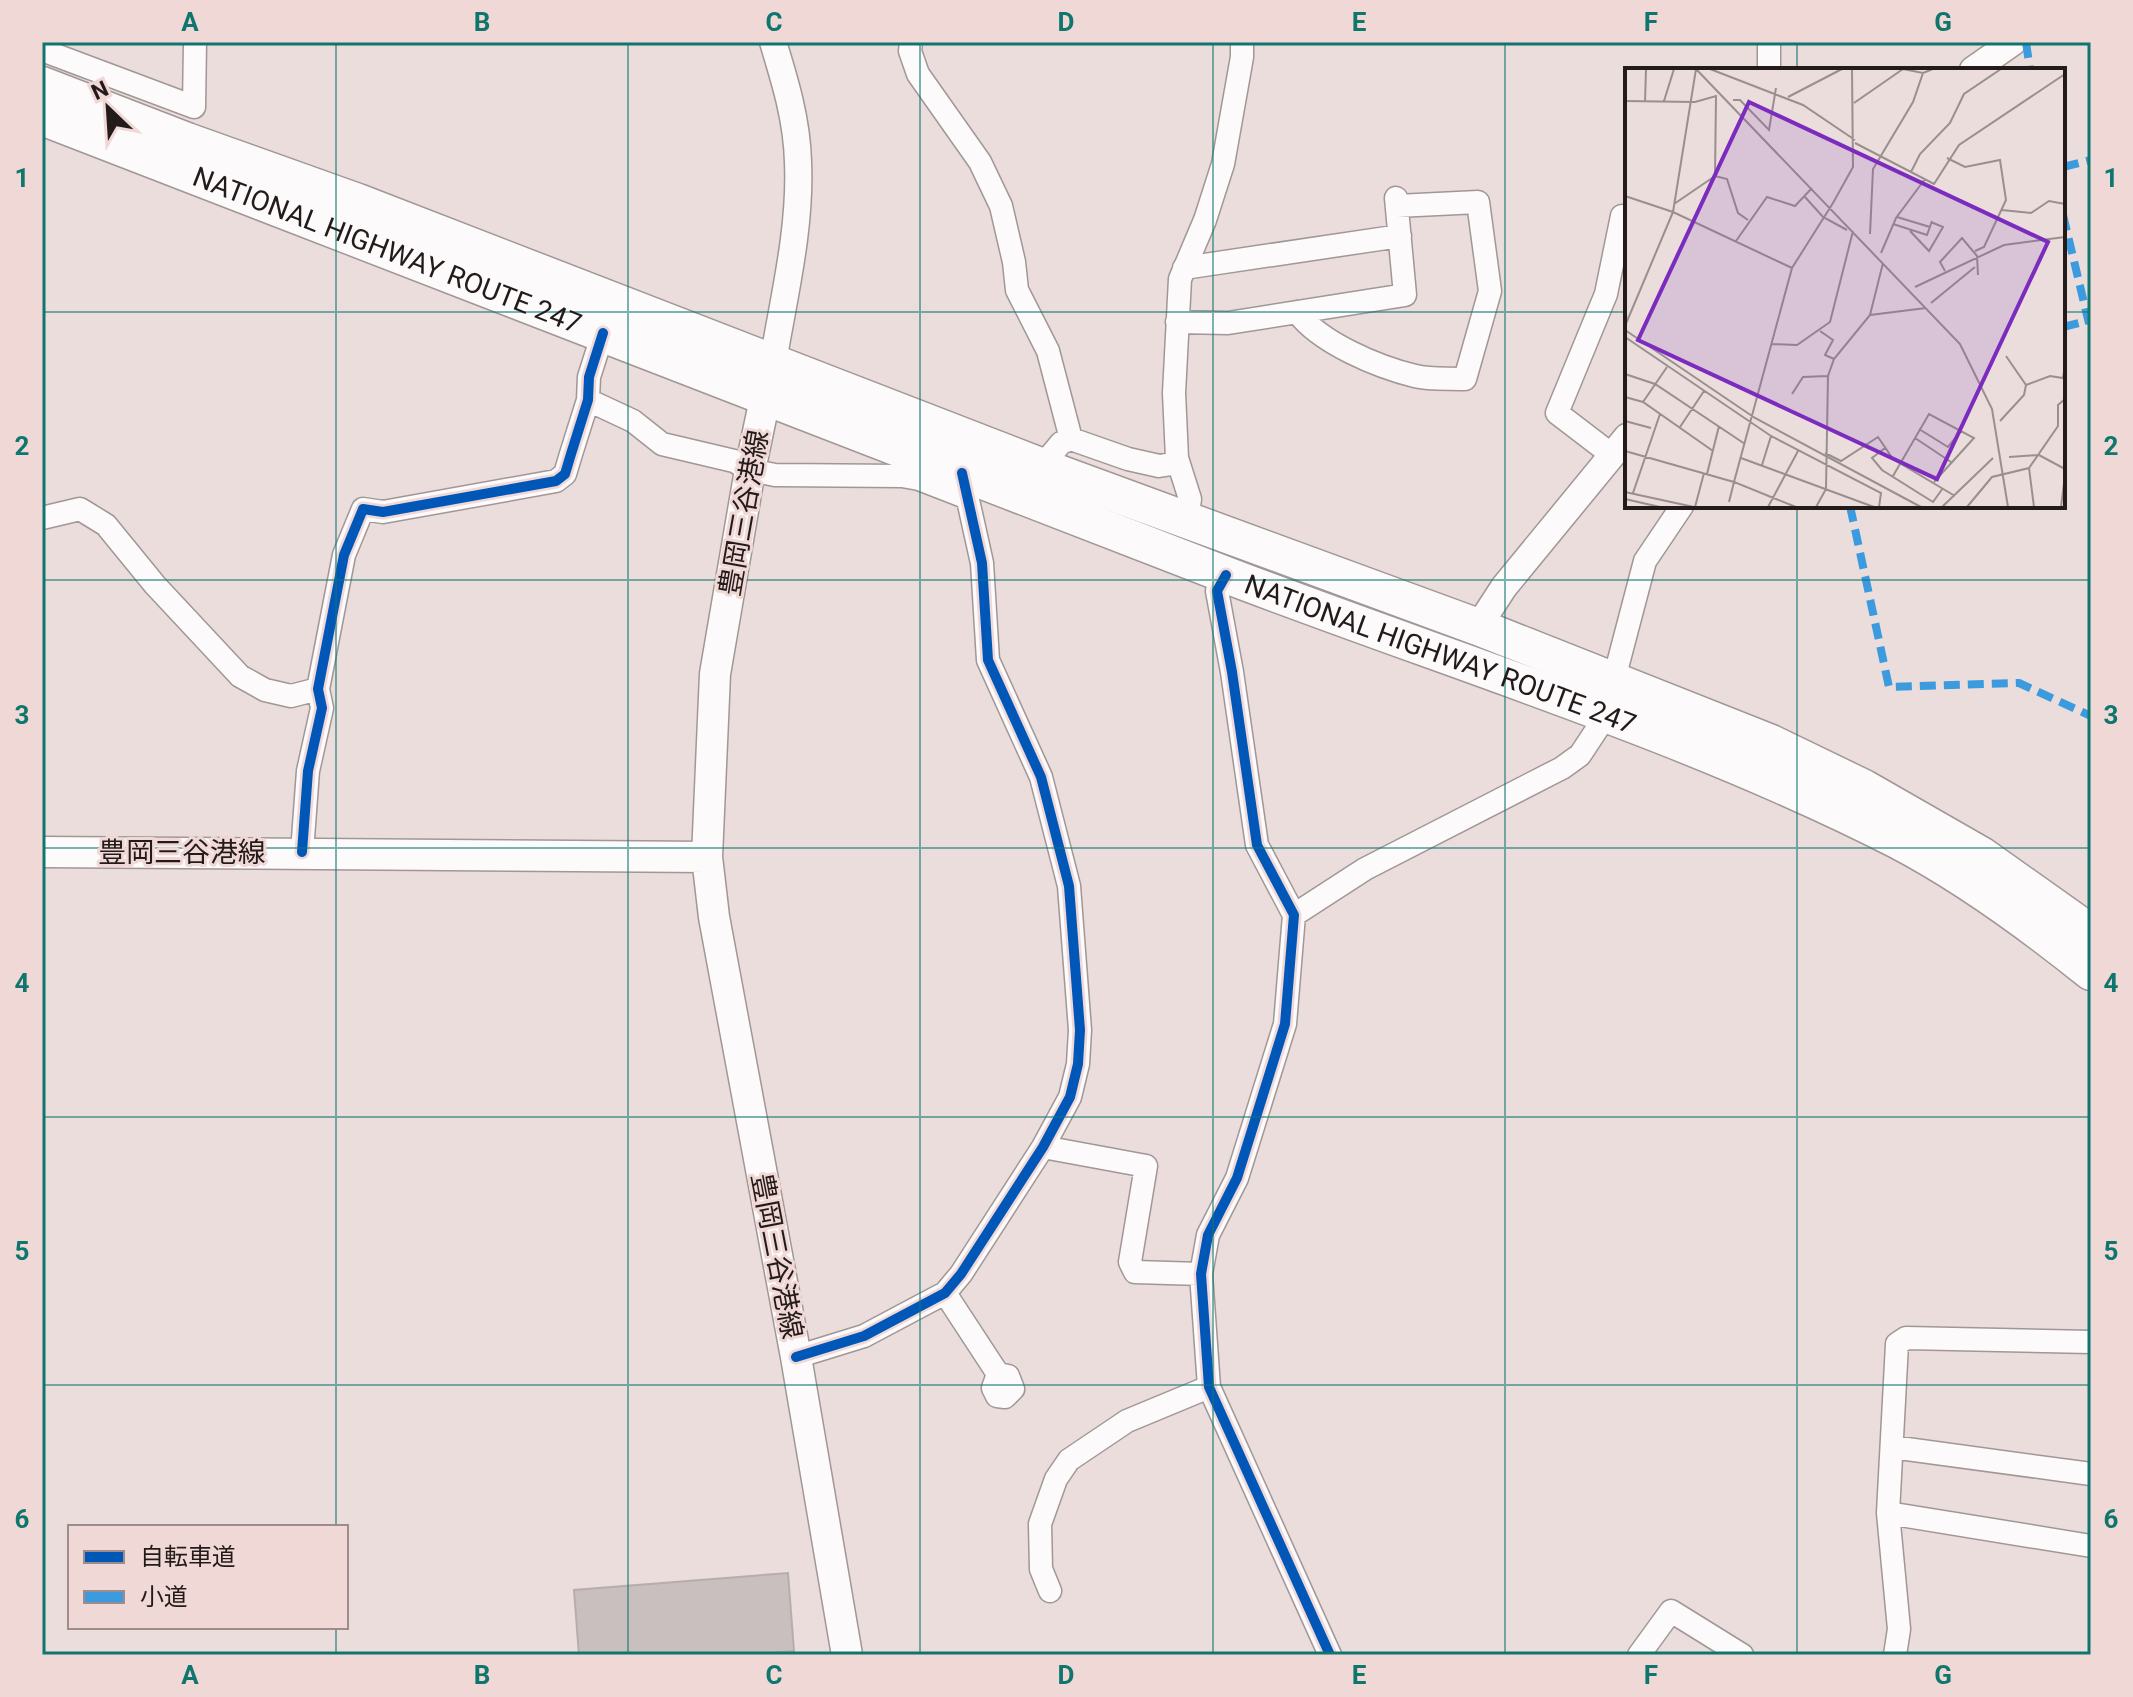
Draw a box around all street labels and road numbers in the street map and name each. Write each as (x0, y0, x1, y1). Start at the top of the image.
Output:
street label: NATIONAL HIGHWAY ROUTE 247 (188, 160, 586, 340)
street label: 豊岡三谷港線 (713, 427, 775, 599)
street label: NATIONAL HIGHWAY ROUTE 247 (1240, 567, 1641, 741)
street label: 豊岡三谷港線 (98, 836, 266, 869)
street label: 豊岡三谷港線 (745, 1170, 809, 1342)

